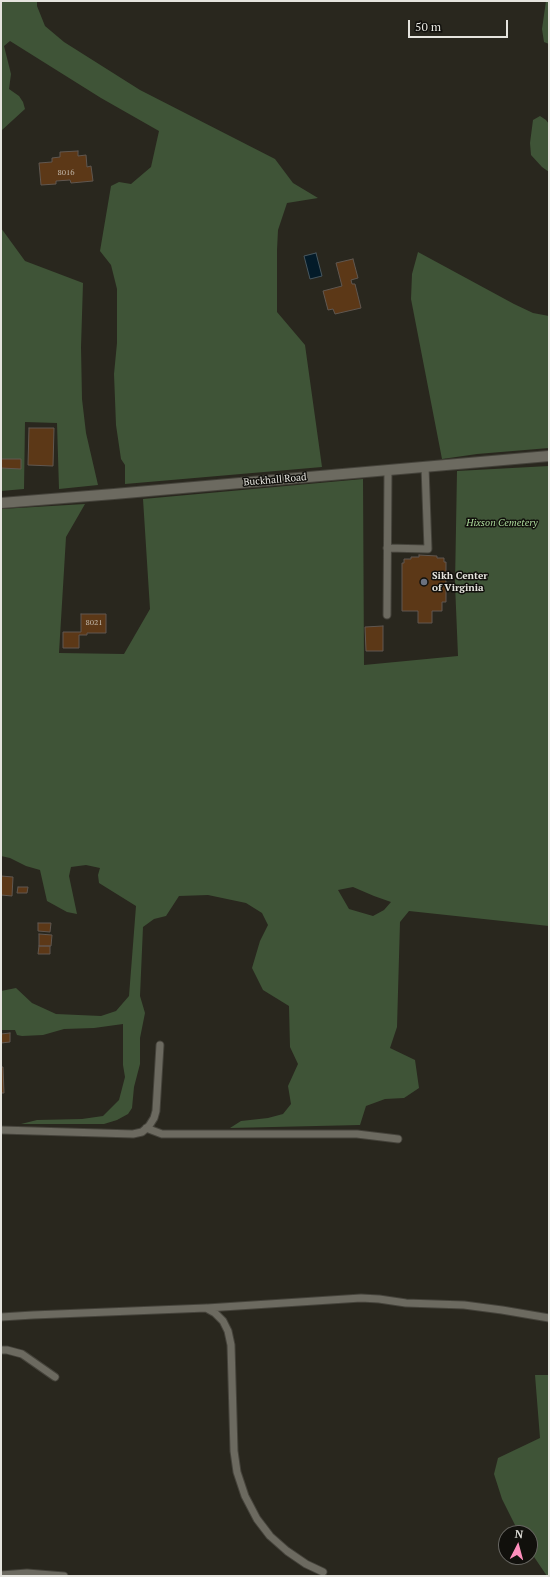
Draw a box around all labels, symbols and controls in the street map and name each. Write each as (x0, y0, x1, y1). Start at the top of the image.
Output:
scale bar (410, 12, 510, 38)
text: 50 m (415, 19, 441, 34)
house number: 8016 (57, 168, 75, 178)
street label: Buckhall Road (243, 471, 307, 489)
park label: Hixson Cemetery (466, 517, 538, 529)
place label: Sikh Center of Virginia (432, 570, 488, 594)
marker: Sikh Center of Virginia (419, 577, 429, 587)
house number: 8021 (85, 618, 103, 628)
north arrow (498, 1525, 538, 1565)
text: N (514, 1527, 524, 1541)

